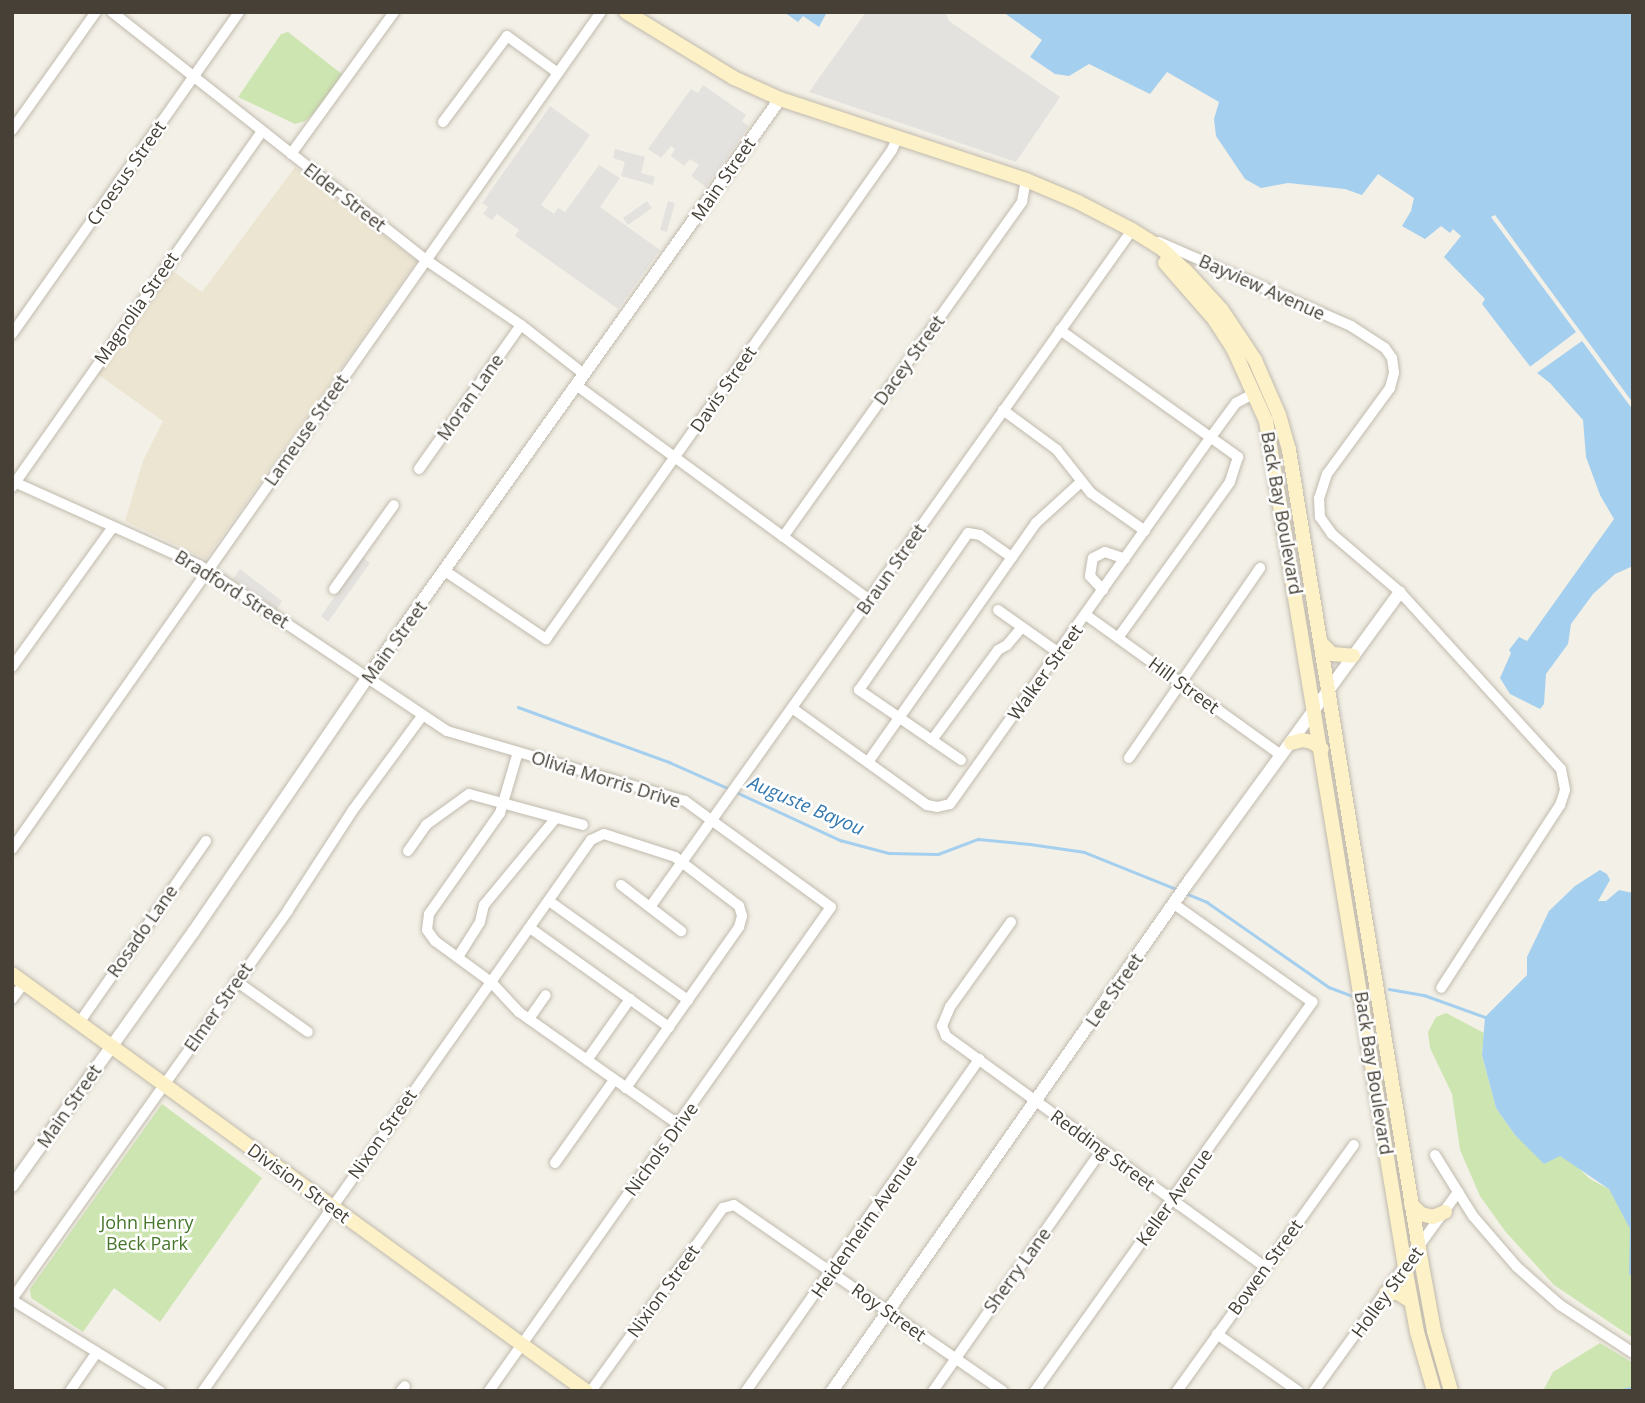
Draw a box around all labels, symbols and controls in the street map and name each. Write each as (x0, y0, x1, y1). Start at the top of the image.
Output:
street label: Croesus Street (82, 117, 170, 229)
street label: Main Street (686, 133, 760, 225)
street label: Elder Street (300, 158, 390, 236)
street label: Magnolia Street (89, 248, 183, 368)
street label: Bayview Avenue (1196, 250, 1328, 324)
street label: Dacey Street (869, 311, 949, 409)
street label: Davis Street (685, 342, 761, 436)
street label: Moran Lane (432, 350, 508, 444)
street label: Lameuse Street (260, 370, 352, 490)
street label: Back Bay Boulevard (1257, 430, 1307, 596)
street label: Braun Street (852, 519, 930, 619)
street label: Bradford Street (171, 545, 293, 633)
street label: Main Street (357, 597, 431, 687)
street label: Walker Street (1003, 620, 1087, 724)
street label: Hill Street (1145, 652, 1223, 718)
street label: Olivia Morris Drive (529, 746, 683, 812)
water label: Auguste Bayou (745, 771, 867, 841)
street label: Rosado Lane (102, 881, 182, 981)
street label: Lee Street (1081, 949, 1147, 1031)
street label: Elmer Street (179, 958, 257, 1056)
street label: Back Bay Boulevard (1350, 990, 1398, 1156)
street label: Main Street (32, 1060, 106, 1152)
street label: Nixon Street (343, 1085, 421, 1183)
street label: Nichols Drive (620, 1098, 702, 1200)
street label: Redding Street (1047, 1105, 1159, 1195)
street label: Division Street (244, 1139, 354, 1227)
street label: Keller Avenue (1131, 1144, 1217, 1250)
street label: Heidenheim Avenue (806, 1150, 922, 1302)
park label: John Henry Beck Park (100, 1212, 194, 1254)
street label: Bowen Street (1223, 1215, 1307, 1319)
street label: Sherry Lane (979, 1223, 1055, 1317)
street label: Nixion Street (622, 1241, 704, 1341)
street label: Holley Street (1347, 1242, 1427, 1342)
street label: Roy Street (848, 1279, 930, 1345)

